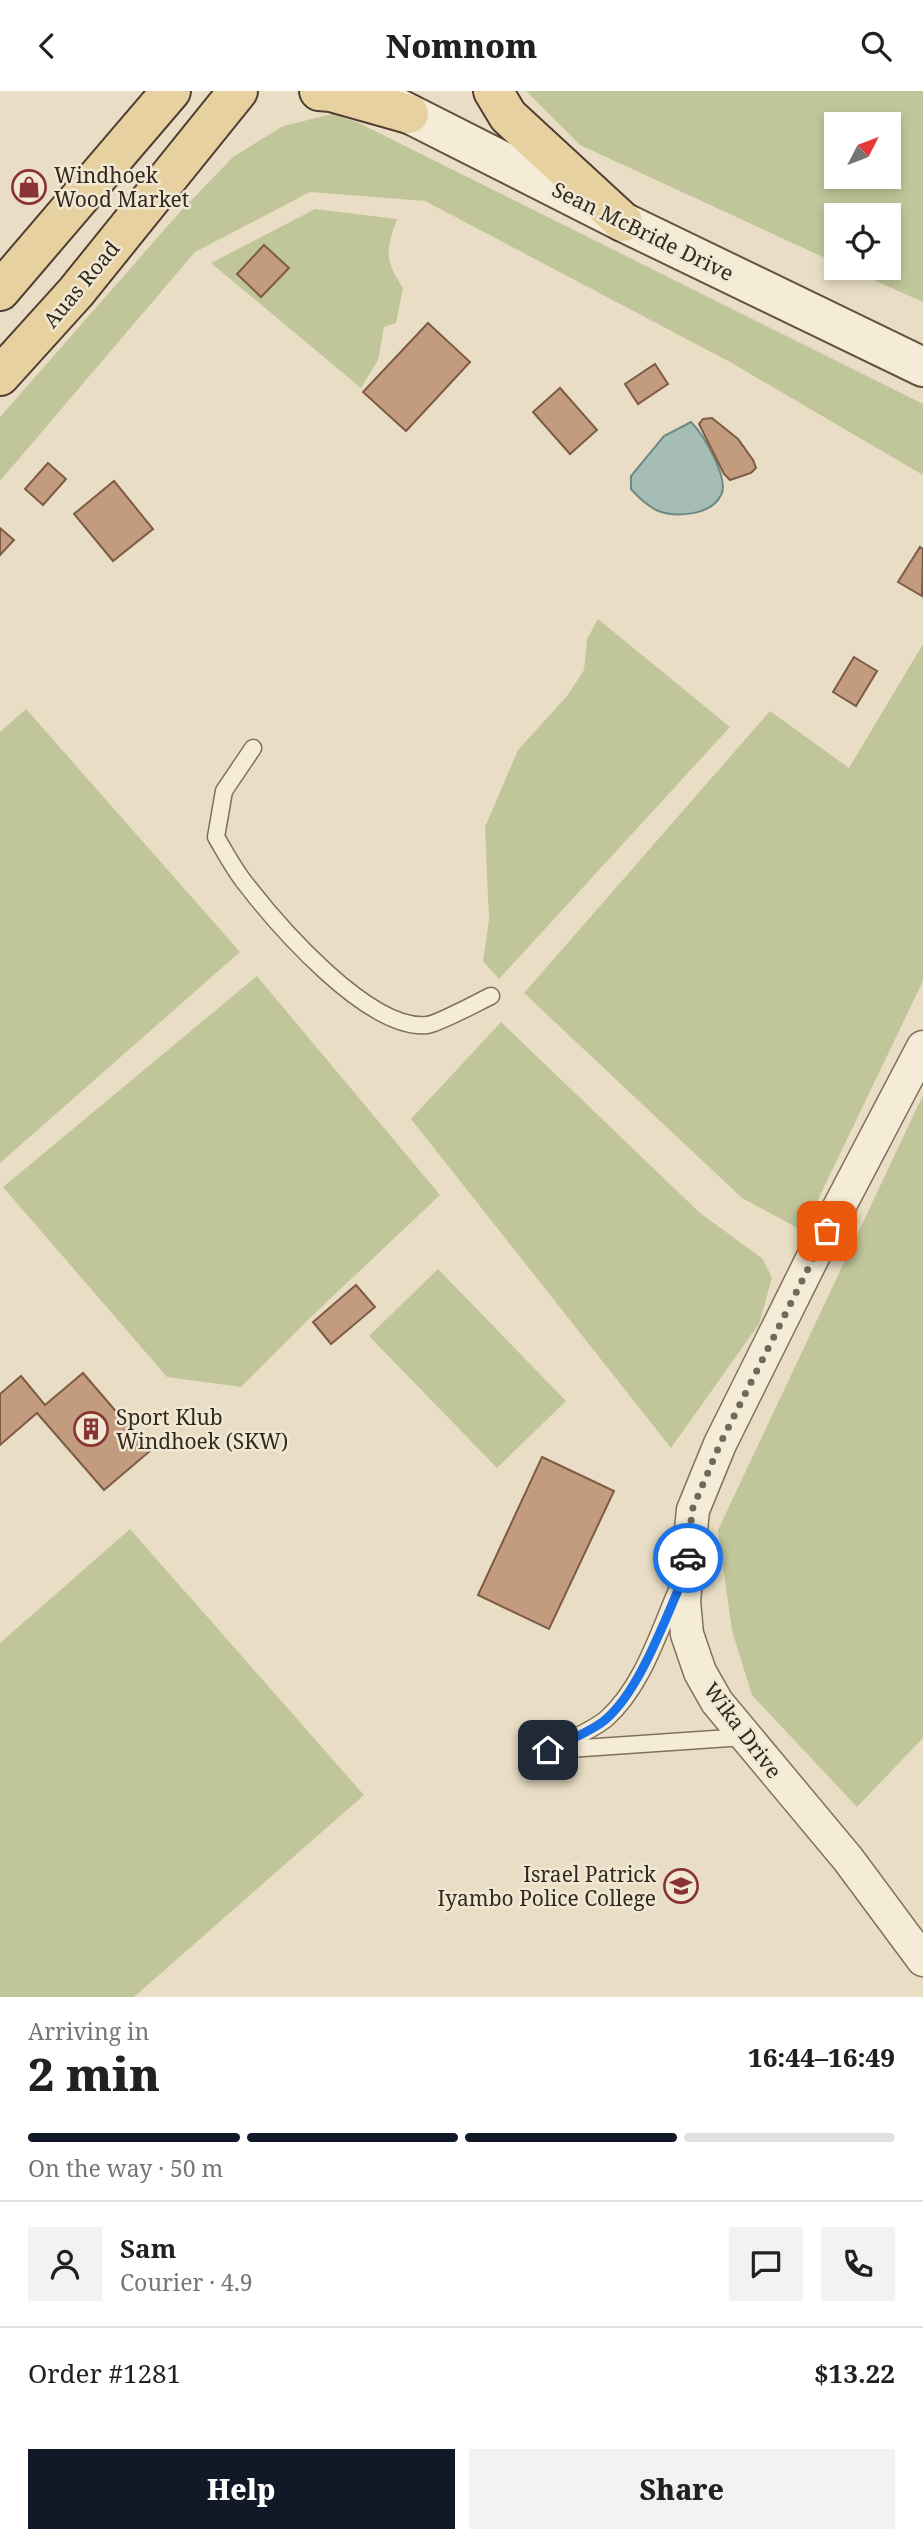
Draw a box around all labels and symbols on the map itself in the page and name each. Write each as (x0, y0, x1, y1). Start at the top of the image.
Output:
north arrow (824, 112, 901, 189)
place label: Windhoek Wood Market (54, 161, 189, 213)
shop icon: Windhoek Wood Market (10, 168, 48, 206)
street label: Sean McBride Drive (548, 175, 738, 287)
street label: Auas Road (36, 235, 126, 333)
pin (797, 1201, 857, 1261)
place label: Sport Klub Windhoek (SKW) (116, 1403, 288, 1455)
building icon: Sport Klub Windhoek (SKW) (72, 1410, 110, 1448)
courier (653, 1523, 723, 1593)
street label: Wika Drive (698, 1676, 788, 1784)
pin (518, 1720, 578, 1780)
place label: Israel Patrick Iyambo Police College (437, 1860, 657, 1912)
school or university icon: Israel Patrick Iyambo Police College (662, 1867, 700, 1905)

